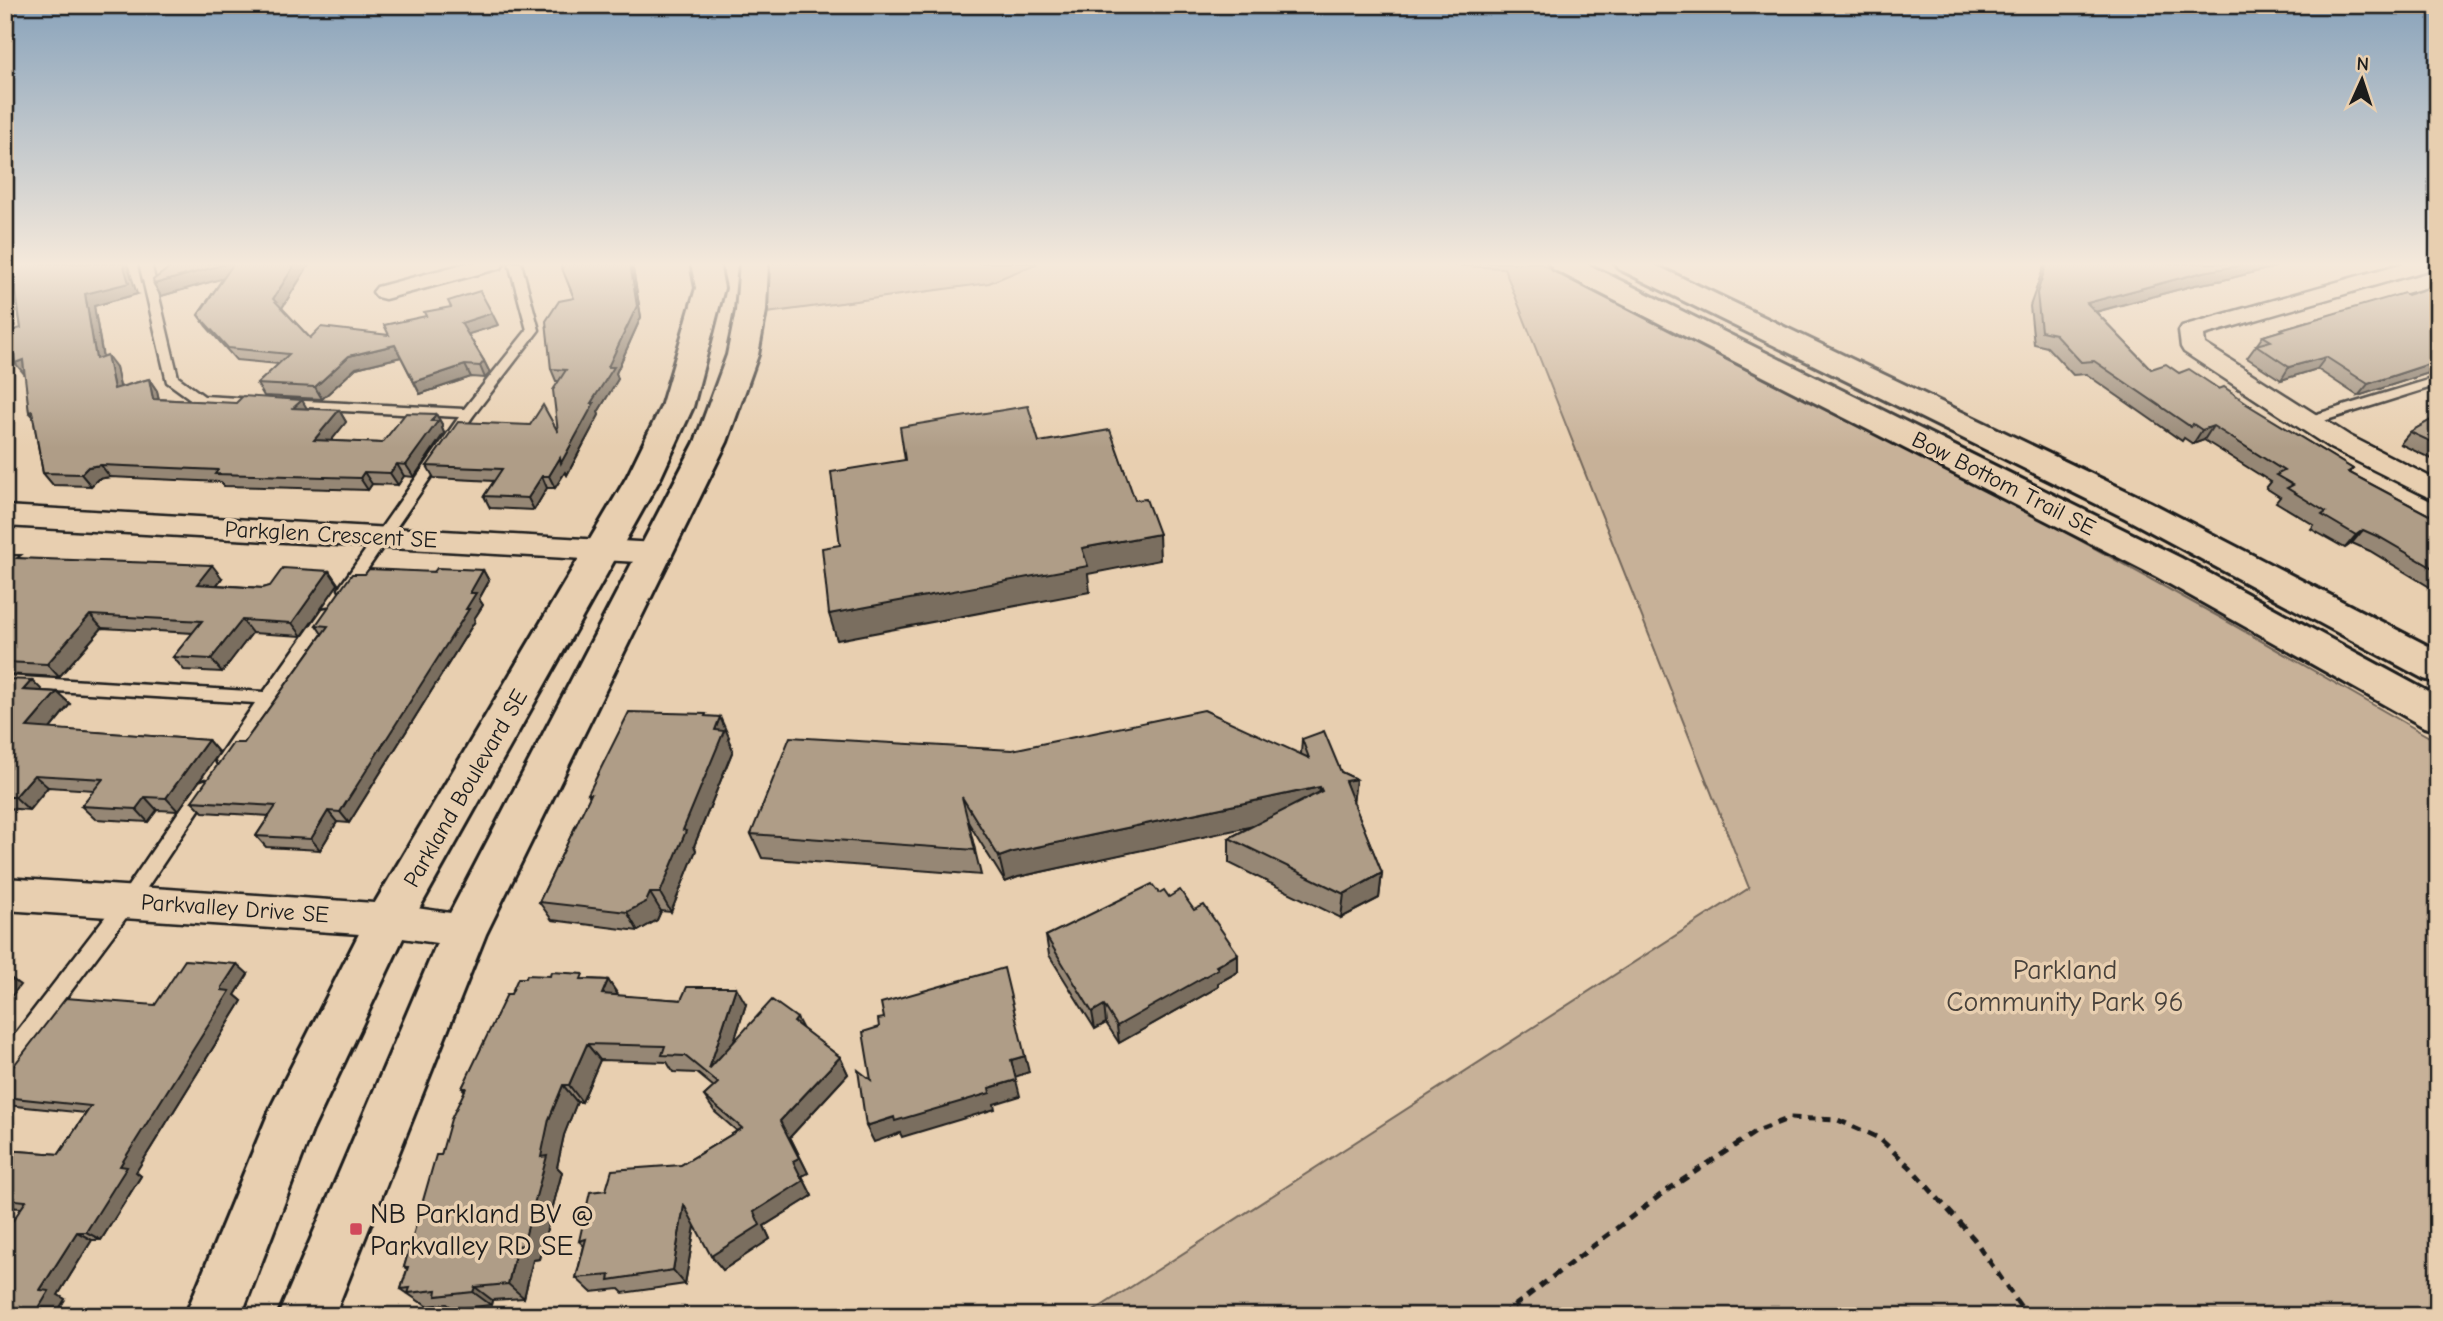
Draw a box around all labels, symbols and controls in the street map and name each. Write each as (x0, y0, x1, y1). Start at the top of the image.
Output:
north arrow (2328, 46, 2398, 116)
text: N (2356, 53, 2370, 75)
street label: Bow Bottom Trail SE (1907, 425, 2100, 541)
street label: Parkglen Crescent SE (224, 515, 438, 554)
street label: Parkland Boulevard SE (398, 684, 533, 892)
street label: Parkvalley Drive SE (140, 888, 330, 929)
park label: Parkland Community Park 96 (1946, 954, 2184, 1018)
place label: NB Parkland BV @ Parkvalley RD SE (370, 1198, 594, 1262)
marker: NB Parkland BV @ Parkvalley RD SE (348, 1221, 364, 1237)

